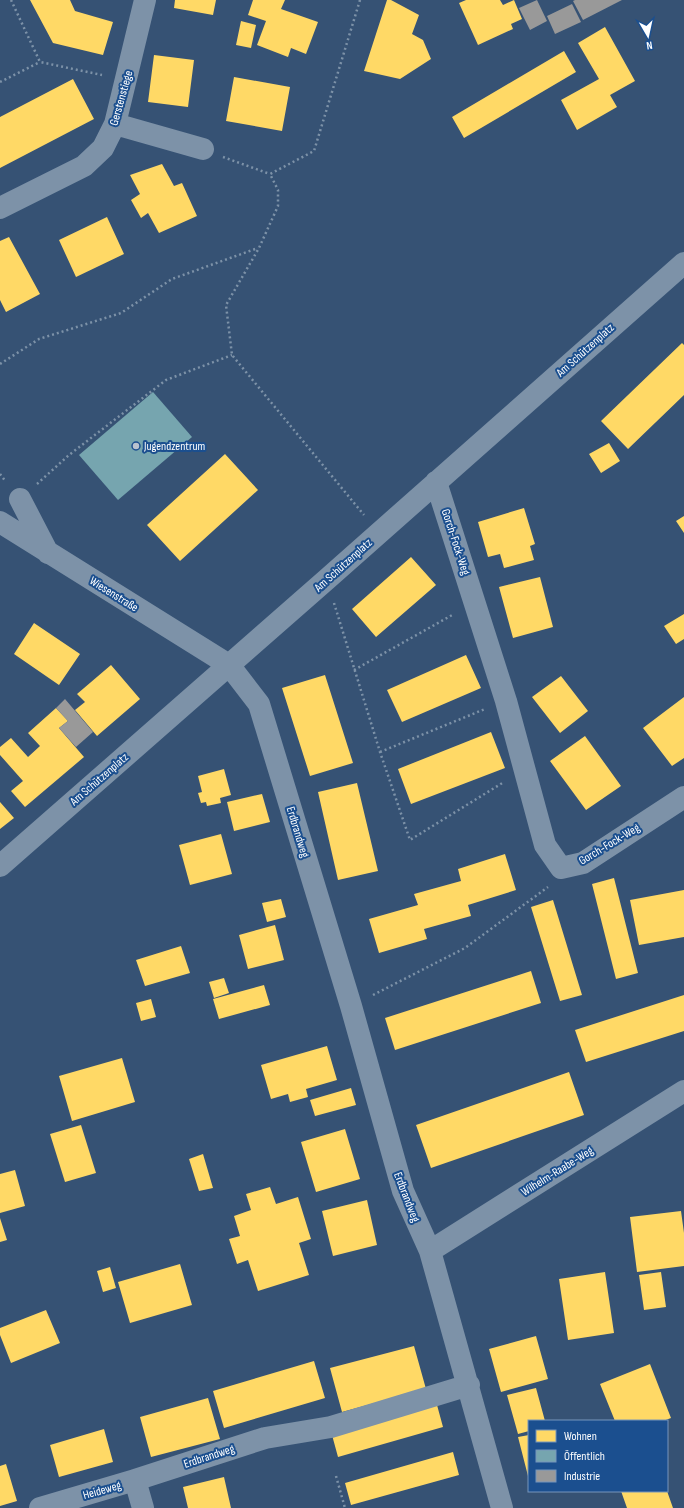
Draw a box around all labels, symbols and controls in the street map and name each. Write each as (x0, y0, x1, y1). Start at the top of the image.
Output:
north arrow (628, 16, 668, 56)
text: N (645, 39, 653, 52)
street label: Gerstenstiege (106, 69, 137, 127)
street label: Am Schützenplatz (553, 320, 618, 381)
place label: Jugendzentrum (143, 439, 205, 454)
marker: Jugendzentrum (131, 441, 141, 451)
street label: Gorch-Fock-Weg (438, 507, 473, 577)
street label: Am Schützenplatz (311, 535, 376, 596)
street label: Wiesenstraße (87, 574, 141, 615)
street label: Am Schützenplatz (66, 749, 132, 810)
street label: Erdbrandweg (283, 805, 312, 860)
street label: Gorch-Fock-Weg (576, 820, 643, 869)
street label: Wilhelm-Raabe-Weg (518, 1143, 596, 1200)
street label: Erdbrandweg (390, 1170, 423, 1225)
legend (528, 1420, 668, 1492)
text: Wohnen (564, 1429, 597, 1444)
street label: Erdbrandweg (182, 1441, 237, 1472)
text: Öffentlich (564, 1449, 605, 1464)
text: Industrie (564, 1469, 600, 1484)
street label: Heideweg (81, 1478, 123, 1503)

